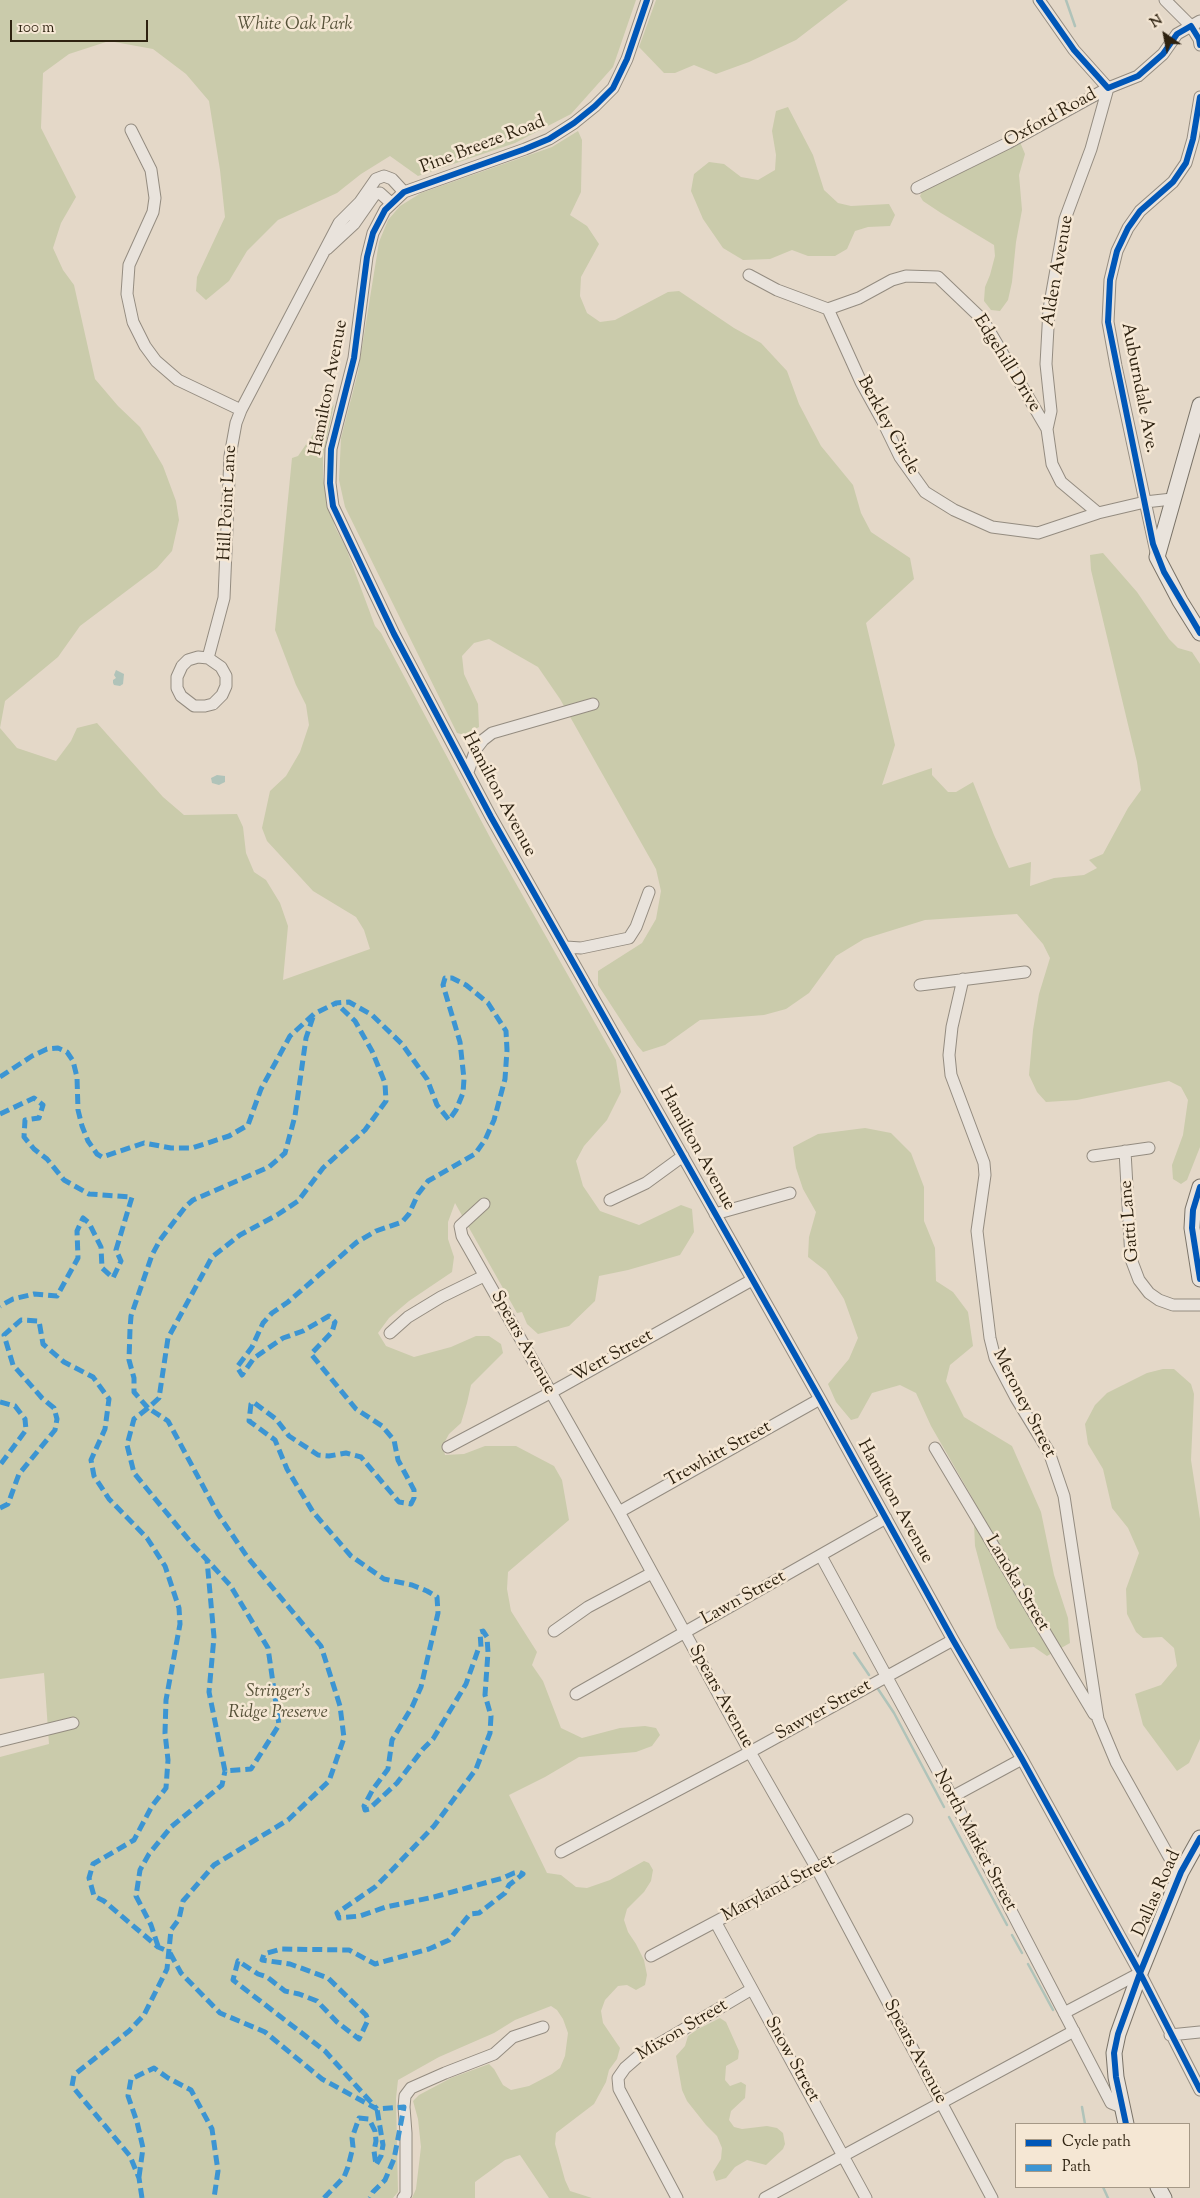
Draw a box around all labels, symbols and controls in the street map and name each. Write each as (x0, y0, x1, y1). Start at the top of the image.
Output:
scale bar (12, 10, 150, 42)
north arrow (1140, 10, 1190, 60)
text: N (1147, 11, 1167, 34)
park label: White Oak Park (237, 15, 353, 37)
text: 100 m (18, 18, 54, 39)
street label: Oxford Road (1001, 85, 1101, 153)
street label: Pine Breeze Road (417, 112, 549, 180)
street label: Alden Avenue (1039, 214, 1079, 328)
street label: Edgehill Drive (968, 311, 1044, 417)
street label: Hamilton Avenue (306, 318, 354, 458)
street label: Auburndale Ave. (1115, 321, 1161, 455)
street label: Berkley Circle (851, 373, 923, 479)
street label: Hill Point Lane (215, 445, 243, 561)
street label: Hamilton Avenue (456, 729, 540, 861)
street label: Hamilton Avenue (653, 1083, 739, 1215)
street label: Gatti Lane (1117, 1179, 1145, 1263)
street label: Spears Avenue (485, 1287, 559, 1399)
street label: Wert Street (568, 1326, 658, 1388)
street label: Meroney Street (986, 1346, 1060, 1462)
street label: Trewhitt Street (662, 1417, 776, 1493)
street label: Hamilton Avenue (851, 1436, 937, 1568)
street label: Lanoka Street (979, 1532, 1053, 1636)
street label: Lawn Street (698, 1567, 790, 1631)
street label: Spears Avenue (683, 1641, 757, 1753)
street label: Sawyer Street (772, 1676, 876, 1746)
park label: Stringer's Ridge Preserve (228, 1682, 328, 1725)
street label: North Market Street (928, 1767, 1020, 1915)
street label: Dallas Road (1129, 1847, 1187, 1941)
street label: Maryland Street (719, 1850, 839, 1928)
street label: Mixon Street (634, 1995, 732, 2067)
street label: Spears Avenue (877, 1996, 951, 2108)
street label: Snow Street (759, 2014, 823, 2106)
legend (1015, 2123, 1190, 2188)
text: Cycle path (1062, 2132, 1131, 2153)
text: Path (1062, 2157, 1091, 2178)

